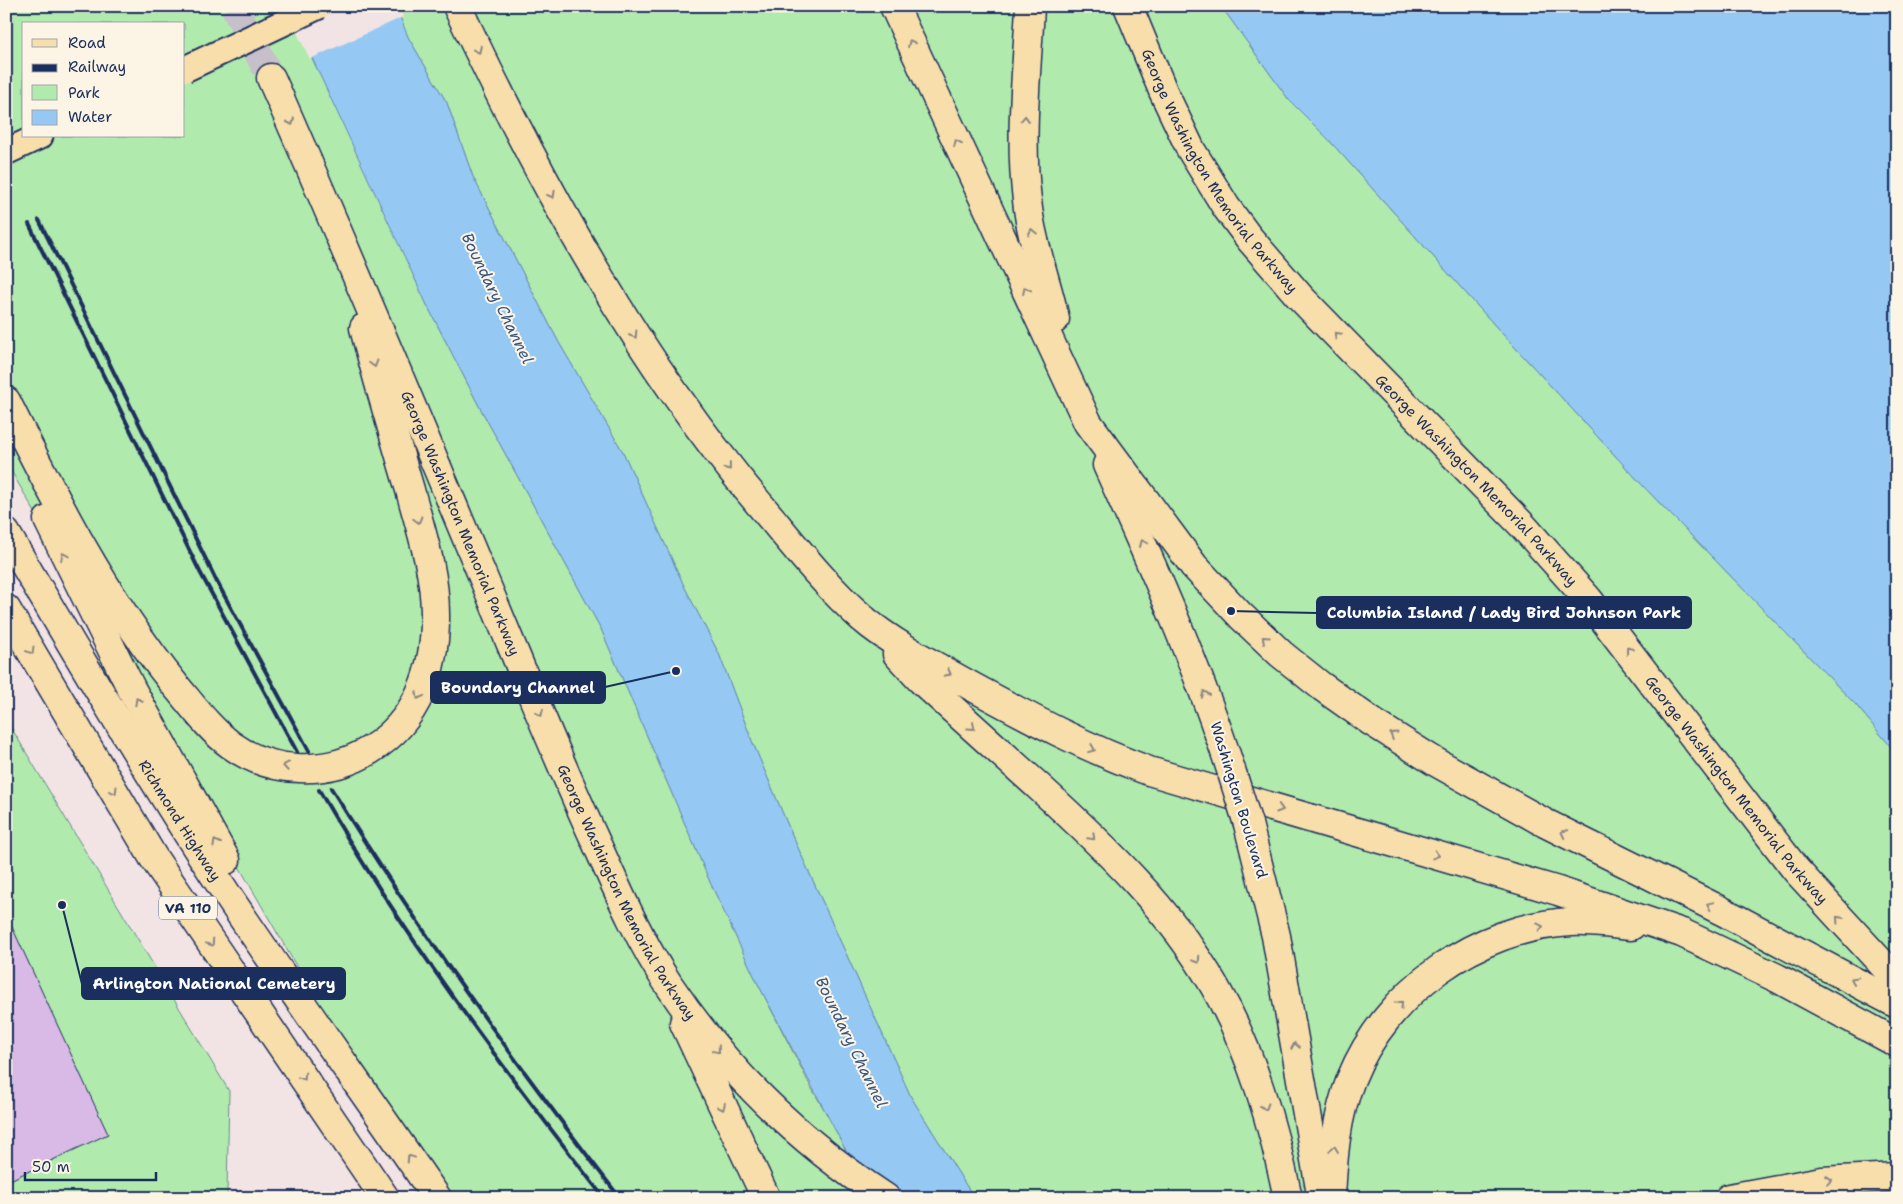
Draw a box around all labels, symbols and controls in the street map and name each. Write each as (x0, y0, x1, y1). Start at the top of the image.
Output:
legend (22, 22, 185, 138)
text: Road (68, 33, 106, 53)
one-way arrow (907, 39, 917, 48)
one-way arrow (471, 45, 482, 54)
street label: George Washington Memorial Parkway (1137, 46, 1302, 298)
text: Railway (68, 57, 126, 77)
text: Park (68, 83, 100, 103)
text: Water (68, 107, 112, 127)
one-way arrow (1019, 115, 1030, 123)
one-way arrow (284, 117, 295, 126)
one-way arrow (954, 139, 964, 148)
one-way arrow (546, 189, 556, 198)
one-way arrow (1027, 228, 1038, 237)
water label: Boundary Channel (457, 229, 538, 367)
one-way arrow (1022, 286, 1032, 295)
one-way arrow (628, 329, 638, 338)
one-way arrow (1334, 332, 1343, 341)
one-way arrow (368, 359, 378, 368)
street label: George Washington Memorial Parkway (1371, 370, 1582, 590)
street label: George Washington Memorial Parkway (396, 388, 525, 659)
one-way arrow (723, 462, 732, 471)
one-way arrow (413, 516, 423, 524)
one-way arrow (1139, 540, 1149, 549)
one-way arrow (60, 552, 70, 561)
callout: Columbia Island / Lady Bird Johnson Park (1317, 597, 1691, 628)
text: Columbia Island / Lady Bird Johnson Park (1327, 602, 1681, 623)
one-way arrow (1262, 636, 1271, 645)
one-way arrow (25, 646, 35, 655)
one-way arrow (1627, 647, 1635, 656)
one-way arrow (943, 667, 952, 677)
callout: Boundary Channel (431, 672, 605, 703)
street label: George Washington Memorial Parkway (1640, 672, 1832, 908)
text: Boundary Channel (441, 677, 595, 698)
one-way arrow (1201, 690, 1211, 698)
one-way arrow (416, 691, 426, 700)
one-way arrow (134, 697, 144, 706)
one-way arrow (533, 708, 544, 717)
street label: Washington Boulevard (1206, 719, 1273, 881)
one-way arrow (967, 721, 976, 730)
one-way arrow (1389, 732, 1398, 742)
one-way arrow (1087, 743, 1096, 753)
street label: Richmond Highway (134, 756, 226, 885)
street label: George Washington Memorial Parkway (553, 761, 701, 1024)
one-way arrow (281, 762, 290, 772)
one-way arrow (108, 786, 118, 795)
one-way arrow (1275, 804, 1283, 814)
one-way arrow (1561, 829, 1570, 839)
one-way arrow (1086, 831, 1095, 840)
one-way arrow (213, 839, 223, 848)
one-way arrow (1431, 849, 1439, 859)
road number: VA 110 (159, 896, 217, 920)
one-way arrow (1706, 901, 1715, 911)
one-way arrow (1836, 916, 1845, 925)
one-way arrow (1535, 922, 1544, 933)
one-way arrow (205, 937, 214, 946)
one-way arrow (1191, 954, 1200, 963)
callout: Arlington National Cemetery (82, 968, 345, 999)
text: Arlington National Cemetery (92, 973, 336, 994)
water label: Boundary Channel (811, 973, 892, 1111)
one-way arrow (1850, 977, 1859, 987)
one-way arrow (1394, 1001, 1403, 1010)
one-way arrow (1291, 1042, 1301, 1051)
one-way arrow (711, 1044, 720, 1053)
one-way arrow (297, 1071, 306, 1081)
one-way arrow (716, 1102, 726, 1111)
one-way arrow (1260, 1102, 1270, 1110)
one-way arrow (1328, 1145, 1339, 1153)
scale bar (25, 1149, 156, 1181)
one-way arrow (407, 1154, 416, 1163)
text: 50 m (32, 1157, 70, 1177)
one-way arrow (1825, 1175, 1833, 1186)

